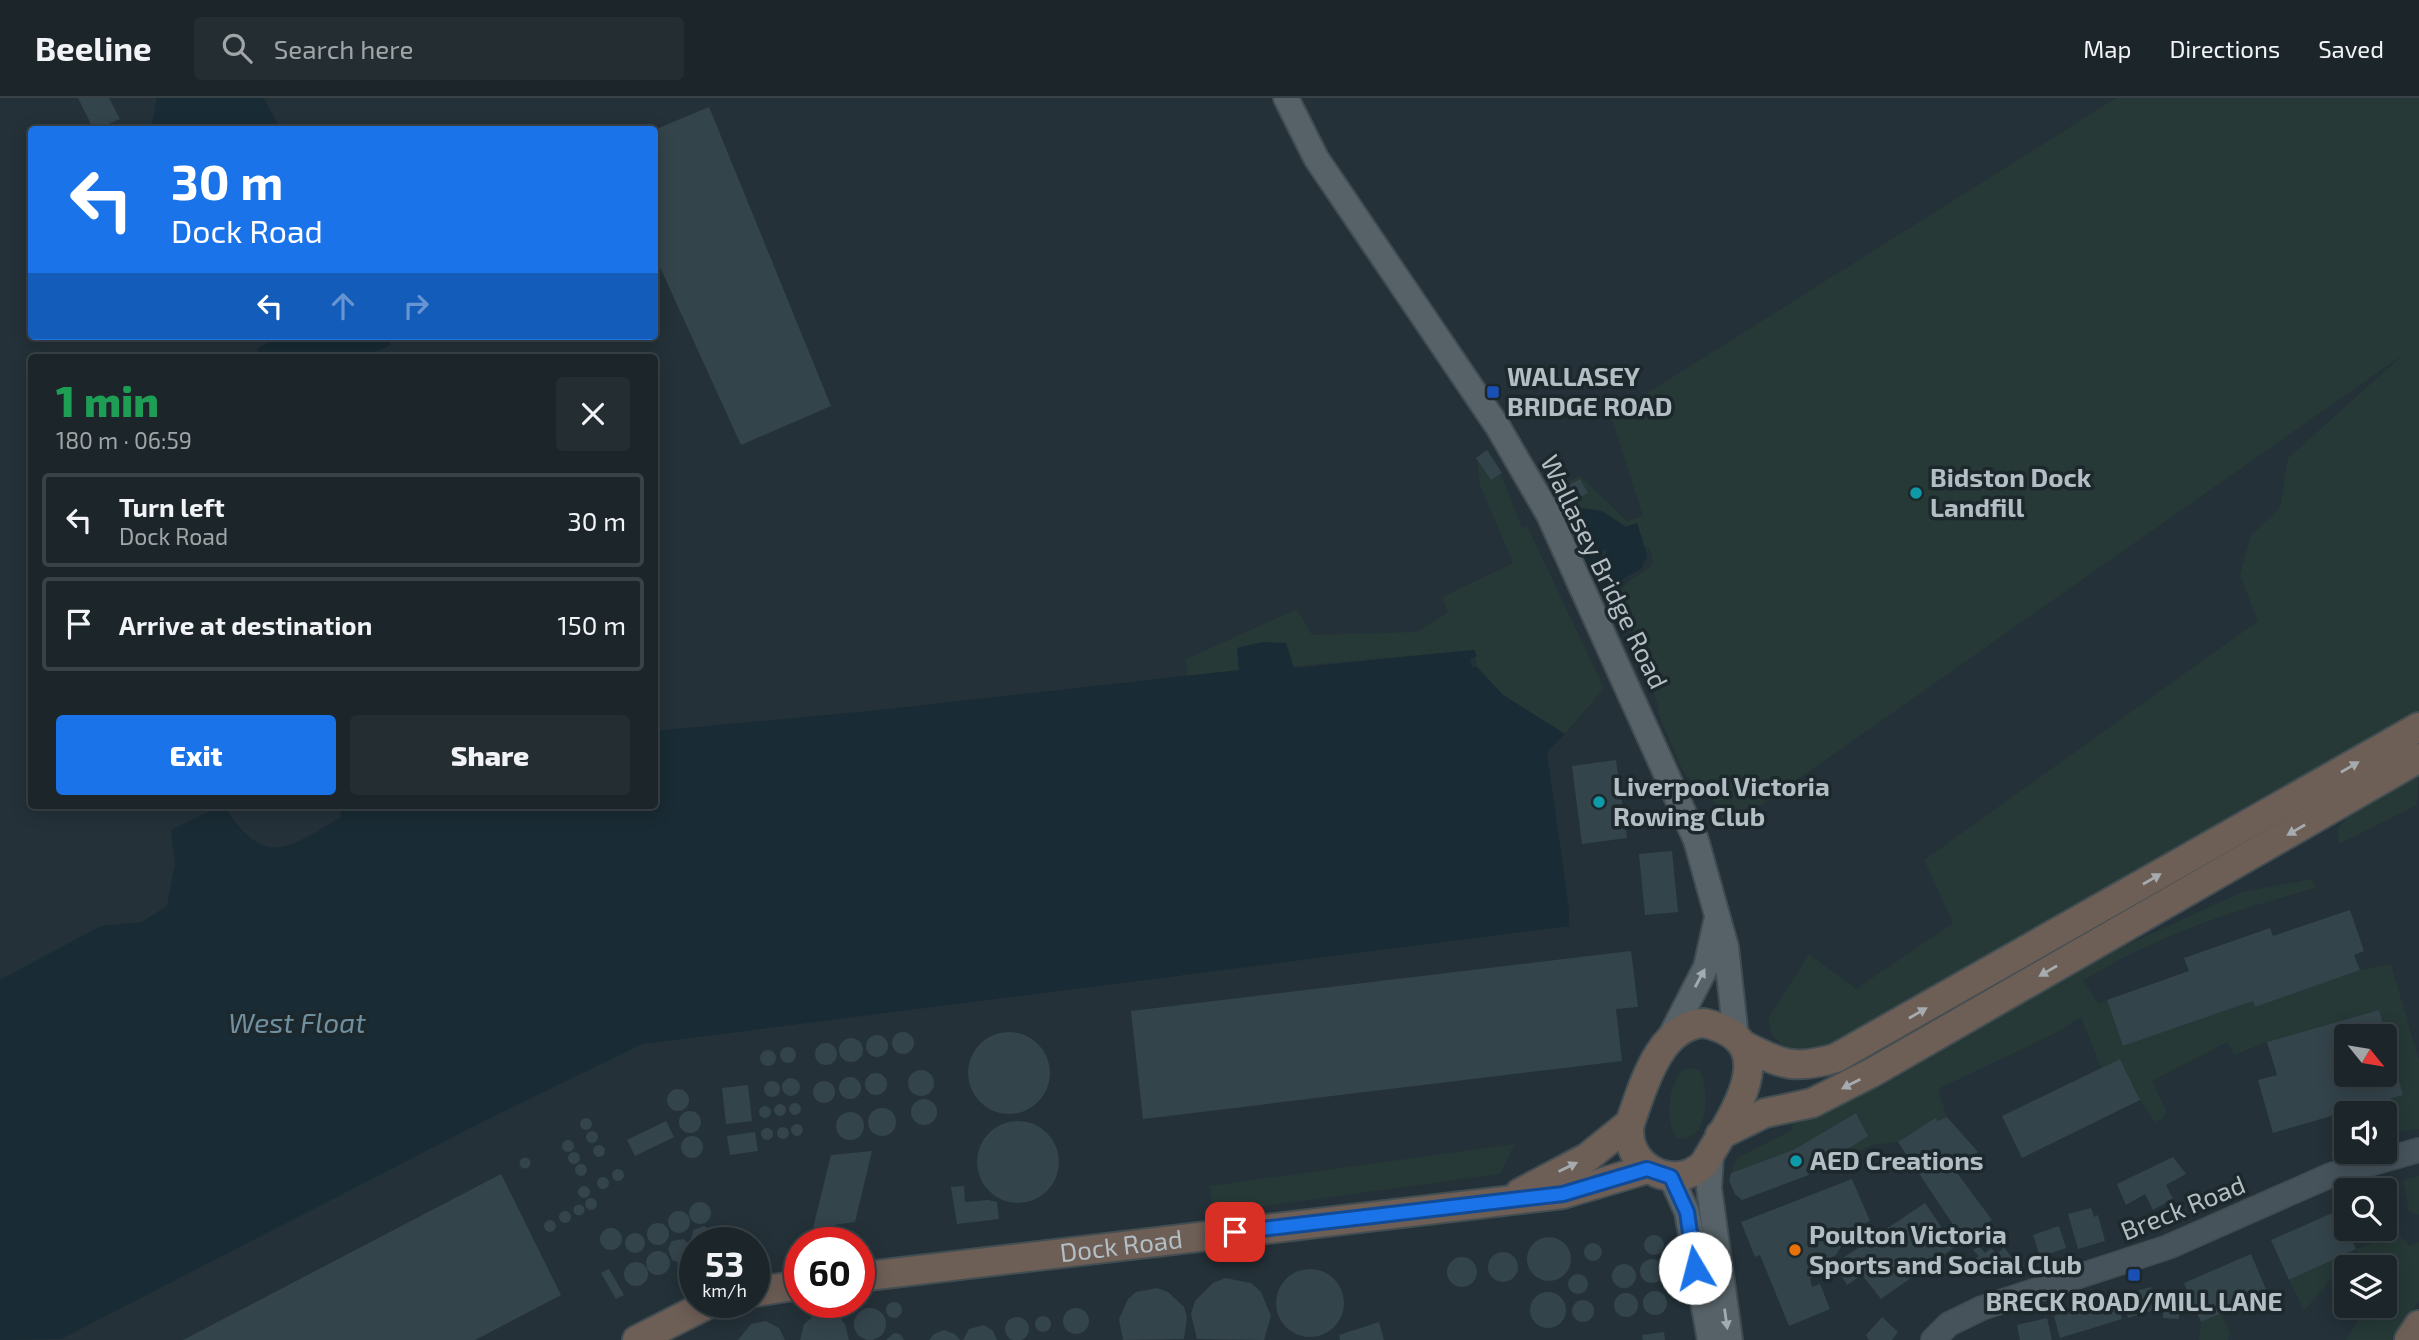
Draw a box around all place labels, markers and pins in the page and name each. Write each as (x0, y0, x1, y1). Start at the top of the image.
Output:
place label: WALLASEY BRIDGE ROAD (1507, 360, 1673, 421)
marker: WALLASEY BRIDGE ROAD (1485, 384, 1501, 400)
place label: Bidston Dock Landfill (1930, 461, 2092, 522)
marker: Bidston Dock Landfill (1908, 485, 1924, 501)
place label: Liverpool Victoria Rowing Club (1613, 770, 1830, 831)
marker: Liverpool Victoria Rowing Club (1591, 794, 1607, 810)
place label: AED Creations (1810, 1144, 1984, 1175)
marker: AED Creations (1788, 1153, 1804, 1169)
pin (1205, 1202, 1265, 1262)
place label: Poulton Victoria Sports and Social Club (1809, 1218, 2082, 1279)
marker: Poulton Victoria Sports and Social Club (1787, 1242, 1803, 1258)
marker: BRECK ROAD/MILL LANE (2126, 1267, 2142, 1283)
place label: BRECK ROAD/MILL LANE (1985, 1285, 2283, 1316)

